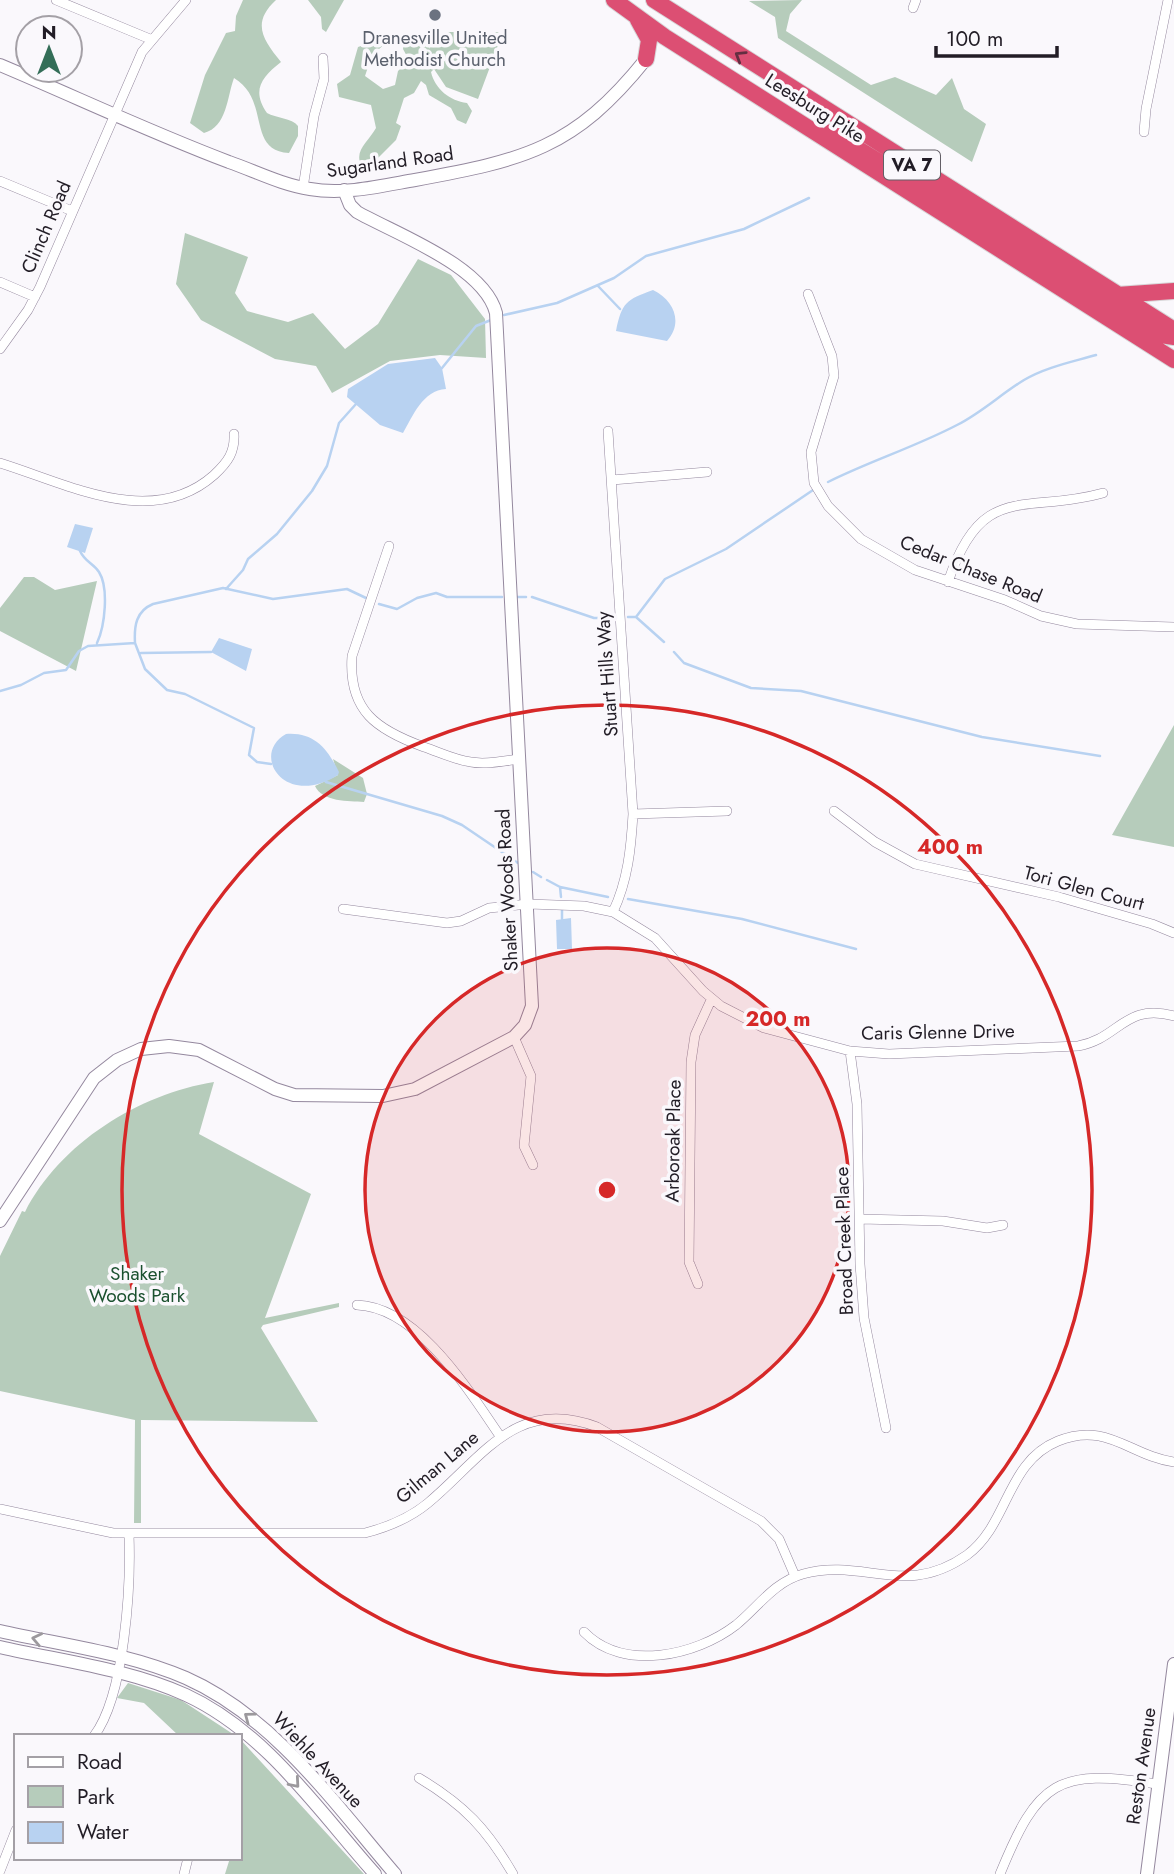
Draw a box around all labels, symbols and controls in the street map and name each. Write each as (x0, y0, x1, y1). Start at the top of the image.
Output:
marker: Dranesville United Methodist Church (427, 7, 443, 23)
north arrow (14, 14, 84, 84)
scale bar (936, 14, 1057, 58)
text: N (41, 19, 57, 46)
place label: Dranesville United Methodist Church (362, 24, 508, 73)
text: 100 m (946, 24, 1003, 54)
one-way arrow (735, 52, 748, 65)
street label: Leesburg Pike (760, 67, 870, 149)
street label: Sugarland Road (325, 140, 455, 184)
road number: VA 7 (884, 150, 940, 180)
street label: Clinch Road (14, 177, 78, 277)
street label: Cedar Chase Road (896, 528, 1046, 610)
street label: Stuart Hills Way (589, 610, 625, 738)
street label: Shaker Woods Road (489, 808, 525, 972)
text: 400 m (917, 832, 983, 862)
street label: Tori Glen Court (1021, 859, 1148, 917)
text: 200 m (745, 1004, 811, 1034)
street label: Caris Glenne Drive (861, 1017, 1015, 1047)
street label: Arboroak Place (658, 1079, 688, 1203)
street label: Broad Creek Place (828, 1166, 860, 1316)
centre of rings (595, 1178, 619, 1202)
park label: Shaker Woods Park (89, 1260, 186, 1309)
street label: Gilman Lane (390, 1424, 485, 1510)
one-way arrow (32, 1633, 44, 1648)
street label: Wiehle Avenue (266, 1706, 370, 1814)
street label: Reston Avenue (1119, 1706, 1163, 1826)
one-way arrow (244, 1712, 256, 1725)
legend (14, 1734, 242, 1860)
text: Road (77, 1747, 122, 1777)
one-way arrow (287, 1775, 299, 1788)
text: Park (77, 1782, 115, 1812)
text: Water (77, 1817, 130, 1847)

